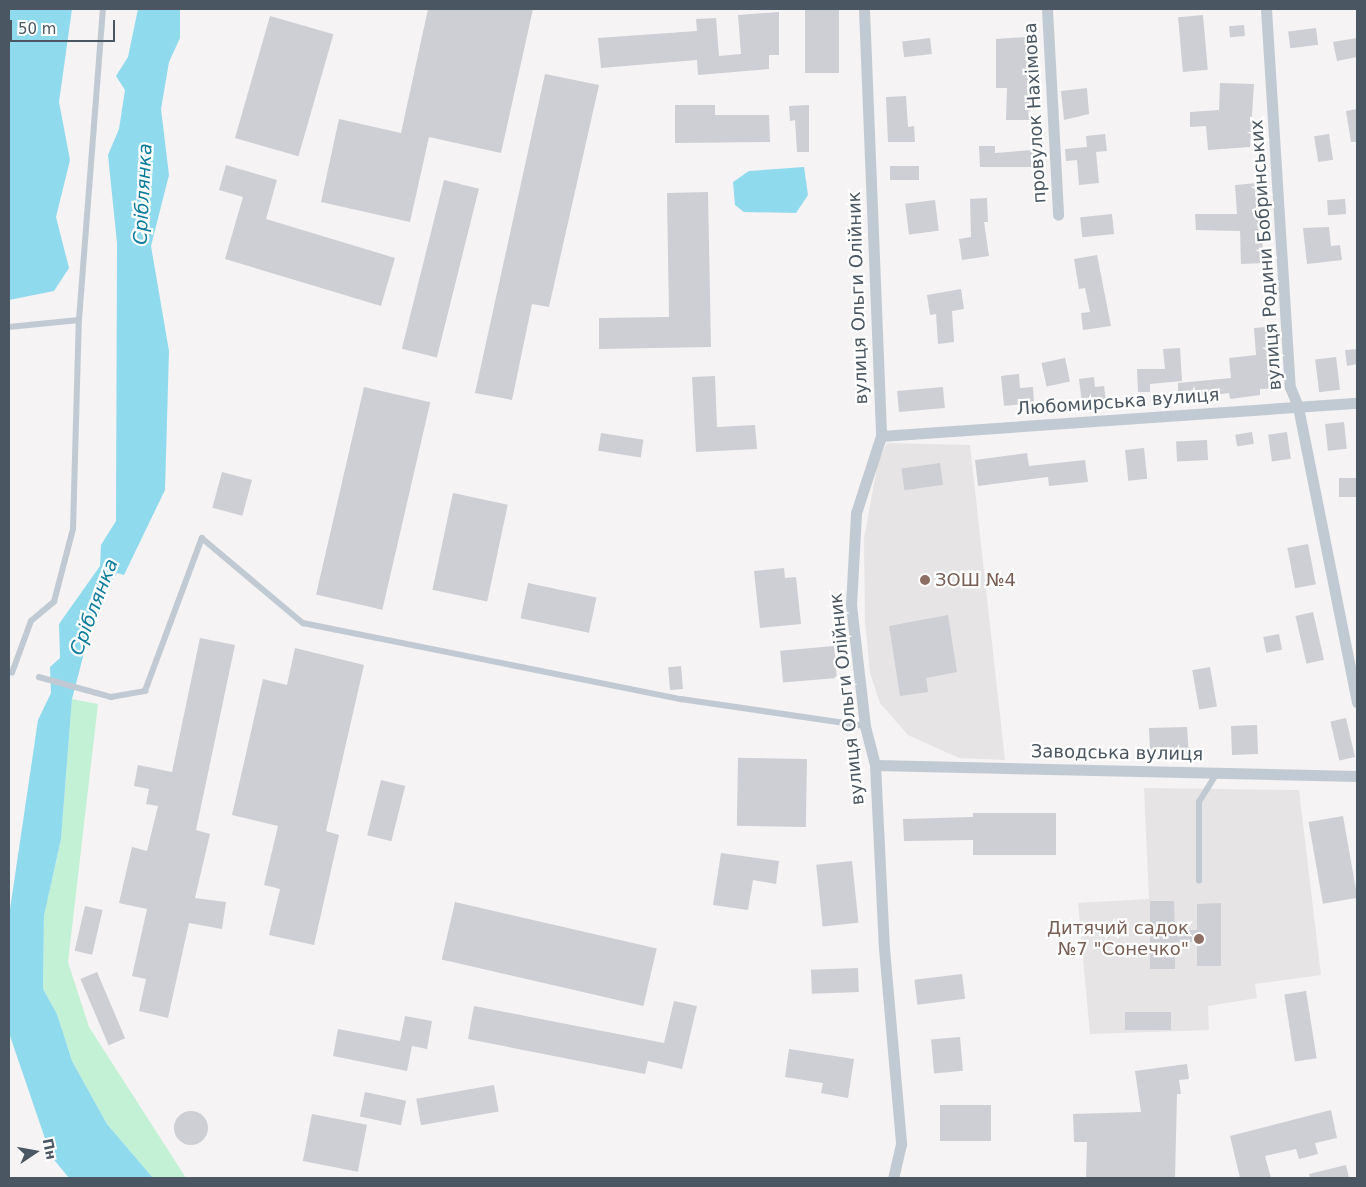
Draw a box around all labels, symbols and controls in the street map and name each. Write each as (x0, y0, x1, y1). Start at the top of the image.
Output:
scale bar (12, 10, 118, 42)
text: 50 m (18, 20, 56, 38)
street label: провулок Нахімова (1019, 22, 1051, 204)
street label: вулиця Родини Бобринських (1246, 119, 1286, 391)
water label: Сріблянка (129, 143, 157, 245)
street label: вулиця Ольги Олійник (843, 191, 873, 405)
street label: Любомирська вулиця (1016, 384, 1220, 420)
water label: Сріблянка (65, 556, 123, 658)
place label: ЗОШ №4 (935, 569, 1016, 591)
marker: ЗОШ №4 (919, 574, 931, 586)
street label: вулиця Ольги Олійник (825, 592, 869, 806)
street label: Заводська вулиця (1031, 741, 1203, 765)
place label: Дитячий садок №7 "Сонечко" (1047, 918, 1189, 961)
marker: Дитячий садок №7 "Сонечко" (1193, 933, 1205, 945)
north arrow (10, 1127, 60, 1177)
text: Пн (40, 1137, 60, 1161)

